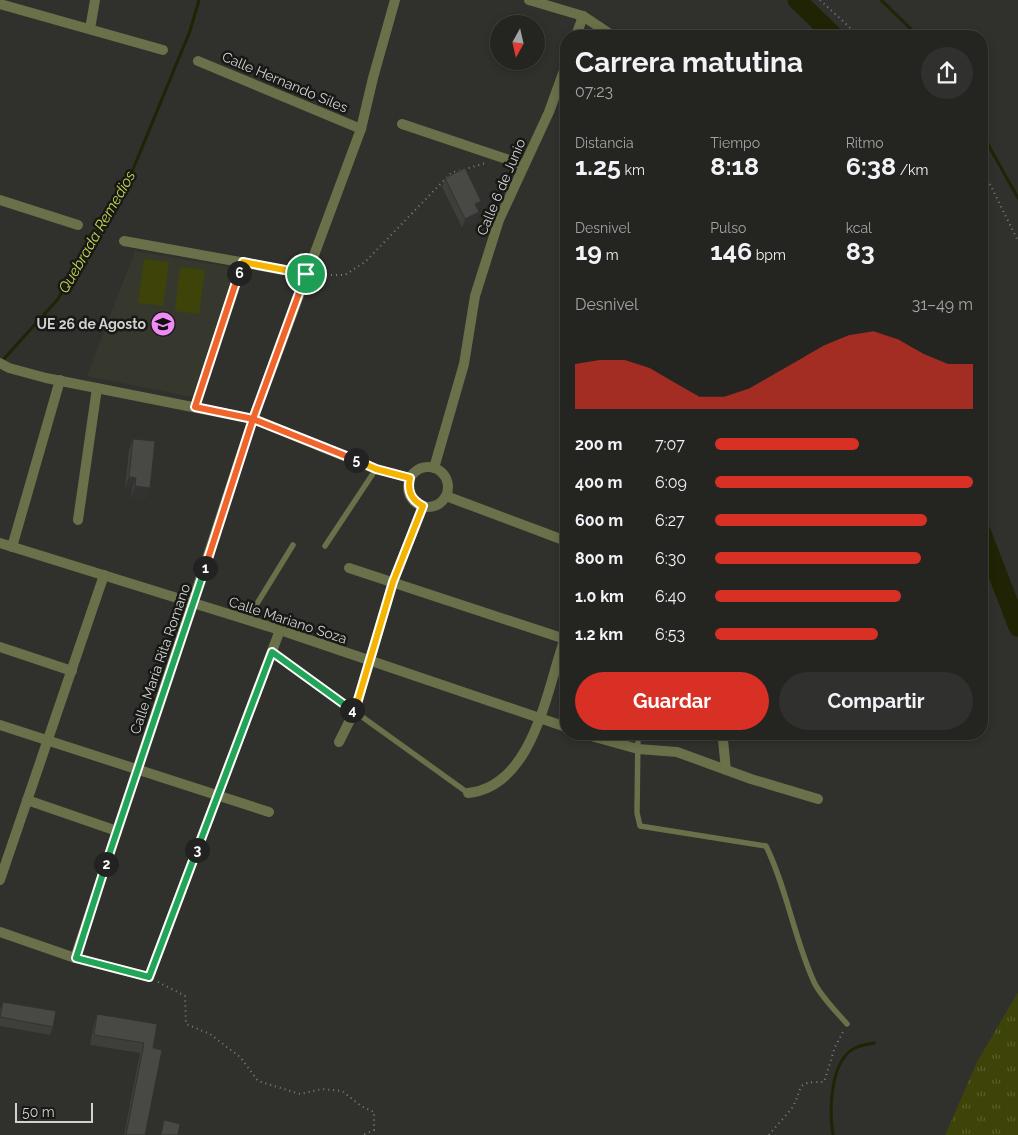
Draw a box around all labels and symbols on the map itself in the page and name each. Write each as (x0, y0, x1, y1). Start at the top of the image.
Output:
north arrow (490, 15, 545, 70)
street label: Calle Hernando Siles (220, 48, 350, 116)
street label: Calle 6 de Junio (473, 136, 529, 238)
water label: Quebrada Remedios (55, 168, 139, 296)
pin (285, 253, 327, 295)
pin: 6 (226, 260, 252, 286)
school or university icon: UE 26 de Agosto (150, 311, 176, 337)
place label: UE 26 de Agosto (36, 316, 147, 332)
pin: 5 (344, 448, 368, 472)
pin: 1 (192, 556, 218, 580)
street label: Calle María Rita Romano (127, 582, 193, 736)
street label: Calle Mariano Soza (227, 593, 349, 647)
pin: 4 (340, 698, 364, 722)
pin: 3 (184, 838, 210, 862)
pin: 2 (94, 852, 118, 876)
scale bar (15, 1100, 92, 1123)

